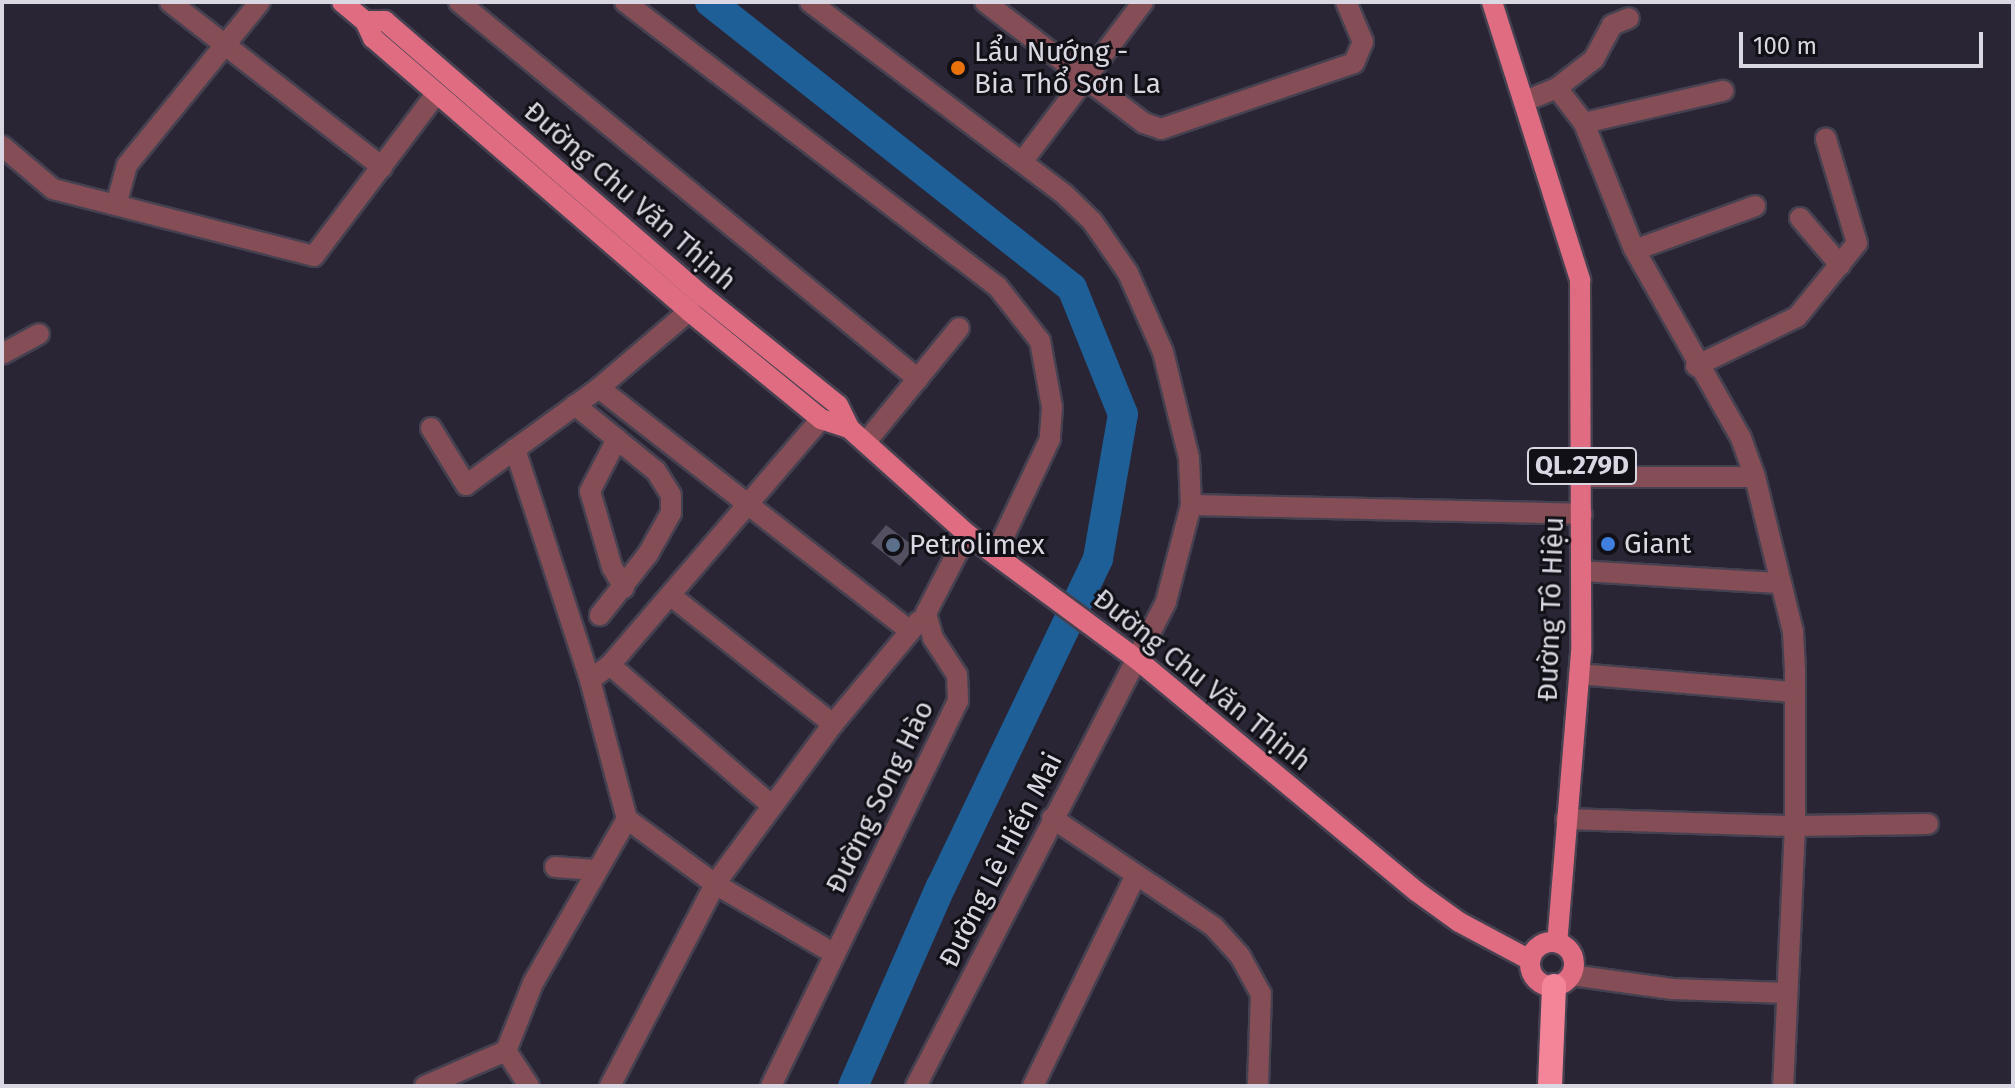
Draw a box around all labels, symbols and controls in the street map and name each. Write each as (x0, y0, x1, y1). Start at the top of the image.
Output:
scale bar (1743, 16, 1987, 66)
text: 100 m (1753, 32, 1817, 60)
place label: Lẩu Nướng - Bia Thổ Sơn La (974, 35, 1161, 101)
marker: Lẩu Nướng - Bia Thổ Sơn La (949, 59, 967, 77)
street label: Đường Chu Văn Thịnh (517, 95, 743, 297)
road number: QL.279D (1526, 444, 1638, 488)
street label: Đường Tô Hiệu (1531, 516, 1571, 702)
place label: Giant (1624, 527, 1691, 561)
place label: Petrolimex (909, 528, 1045, 562)
marker: Giant (1599, 535, 1617, 553)
marker: Petrolimex (884, 536, 902, 554)
street label: Đường Chu Văn Thịnh (1086, 582, 1318, 778)
street label: Đường Song Hào (819, 695, 941, 899)
street label: Đường Lê Hiến Mai (932, 747, 1070, 973)

